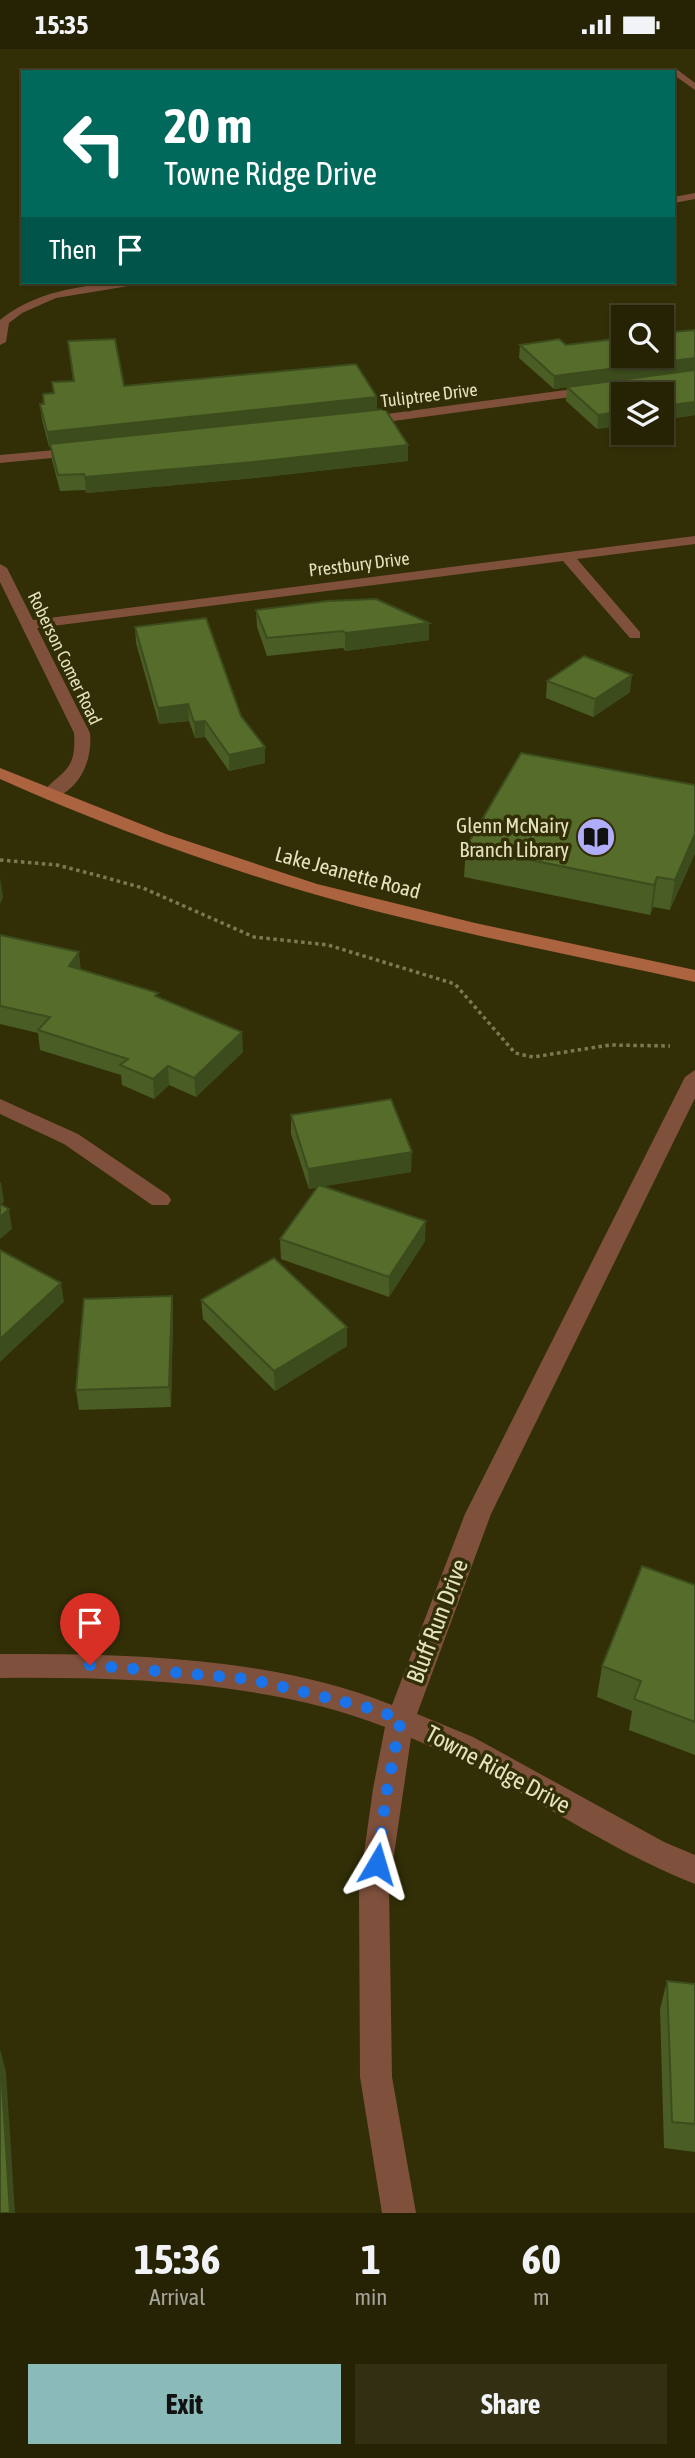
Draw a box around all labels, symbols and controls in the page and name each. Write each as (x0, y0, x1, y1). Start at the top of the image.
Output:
text: 15:35 (35, 10, 89, 40)
text: 20 m (164, 97, 252, 153)
icon: left (49, 98, 140, 189)
text: Towne Ridge Drive (164, 155, 377, 192)
icon: arrive (111, 231, 149, 269)
text: Then (49, 235, 97, 265)
map controls (611, 305, 674, 445)
button: search (611, 305, 674, 368)
street label: Tuliptree Drive (379, 379, 479, 411)
button: layers (611, 382, 674, 445)
street label: Prestbury Drive (307, 547, 411, 581)
street label: Roberson Comer Road (24, 588, 106, 728)
place label: Glenn McNairy Branch Library (456, 813, 569, 861)
library icon: Glenn McNairy Branch Library (575, 816, 617, 858)
street label: Lake Jeanette Road (273, 841, 423, 903)
street label: Bluff Run Drive (401, 1555, 473, 1687)
pin (60, 1593, 120, 1665)
icon: arrive (71, 1604, 109, 1642)
street label: Towne Ridge Drive (421, 1720, 575, 1818)
position arrow (340, 1827, 414, 1901)
text: 15:36 (134, 2235, 220, 2283)
text: 1 (361, 2235, 381, 2283)
text: 60 (522, 2235, 561, 2283)
text: Arrival (149, 2284, 205, 2310)
text: min (354, 2284, 387, 2310)
text: m (533, 2284, 550, 2310)
button: Exit (28, 2364, 341, 2444)
button: Share (355, 2364, 667, 2444)

